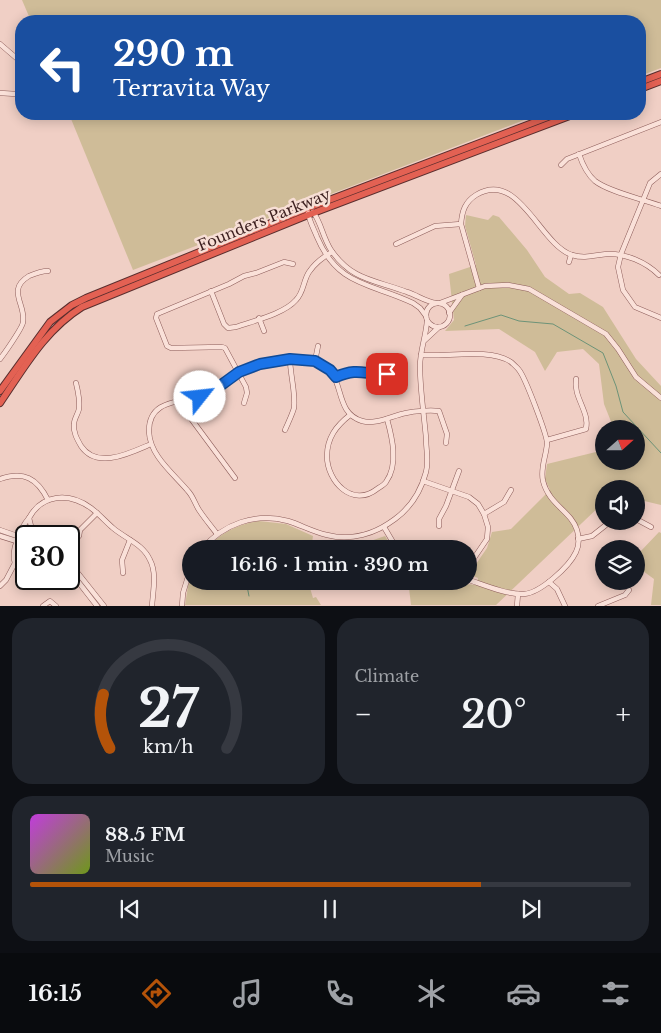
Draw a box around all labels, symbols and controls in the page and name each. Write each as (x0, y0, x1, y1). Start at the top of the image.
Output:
text: 290 m (113, 32, 234, 75)
icon: left (30, 35, 95, 100)
text: Terravita Way (113, 75, 270, 102)
street label: Founders Parkway (195, 184, 333, 255)
pin (366, 353, 408, 395)
icon: arrive (373, 360, 401, 388)
position arrow (173, 370, 225, 422)
north arrow (595, 420, 645, 470)
map controls (595, 420, 645, 590)
button: sound (595, 480, 645, 530)
speed limit sign: 30 (15, 525, 80, 590)
button: layers (595, 540, 645, 590)
text: 16:16 · 1 min · 390 m (230, 553, 429, 576)
text: Climate (355, 666, 419, 686)
text: 27 (138, 677, 200, 741)
text: 20° (461, 691, 527, 738)
text: − (355, 697, 372, 732)
text: + (616, 697, 631, 732)
text: km/h (143, 736, 194, 758)
text: 88.5 FM (105, 823, 185, 846)
text: Music (105, 846, 154, 866)
icon: previous (116, 895, 144, 923)
icon: pause (316, 895, 344, 923)
icon: next (517, 895, 545, 923)
icon: directions (139, 976, 174, 1011)
icon: music (230, 976, 265, 1011)
icon: phone (322, 976, 357, 1011)
icon: climate (414, 976, 449, 1011)
icon: car (506, 976, 541, 1011)
icon: filters (598, 976, 633, 1011)
text: 16:15 (28, 980, 82, 1007)

